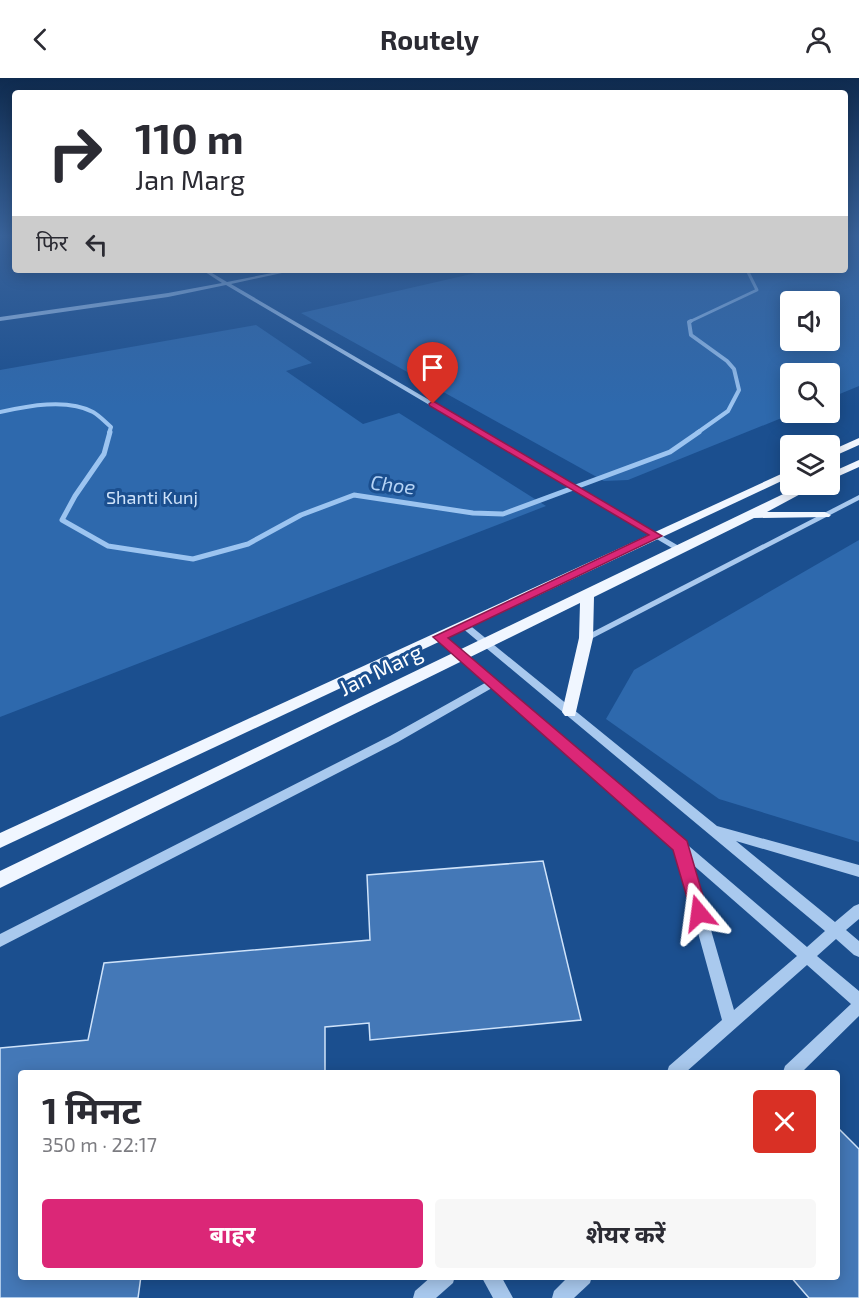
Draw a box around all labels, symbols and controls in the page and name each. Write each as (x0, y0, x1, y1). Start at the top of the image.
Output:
icon: back (24, 23, 57, 56)
text: Routely (380, 23, 479, 55)
icon: person (802, 23, 835, 56)
text: 110 m (135, 112, 244, 162)
icon: right (36, 114, 114, 192)
text: Jan Marg (135, 163, 245, 195)
icon: left (80, 228, 113, 261)
text: फिर (36, 229, 68, 255)
map controls (780, 291, 840, 495)
button: sound (780, 291, 840, 351)
pin (407, 342, 458, 404)
icon: arrive (416, 351, 449, 384)
button: search (780, 363, 840, 423)
button: layers (780, 435, 840, 495)
water label: Choe (369, 469, 417, 499)
park label: Shanti Kunj (106, 486, 198, 508)
street label: Jan Marg (334, 638, 426, 700)
position arrow (667, 881, 731, 945)
text: 1 मिनट (42, 1088, 141, 1131)
button: close (753, 1090, 816, 1153)
text: 350 m · 22:17 (42, 1132, 157, 1156)
button: बाहर (42, 1199, 423, 1268)
button: शेयर करें (435, 1199, 816, 1268)

